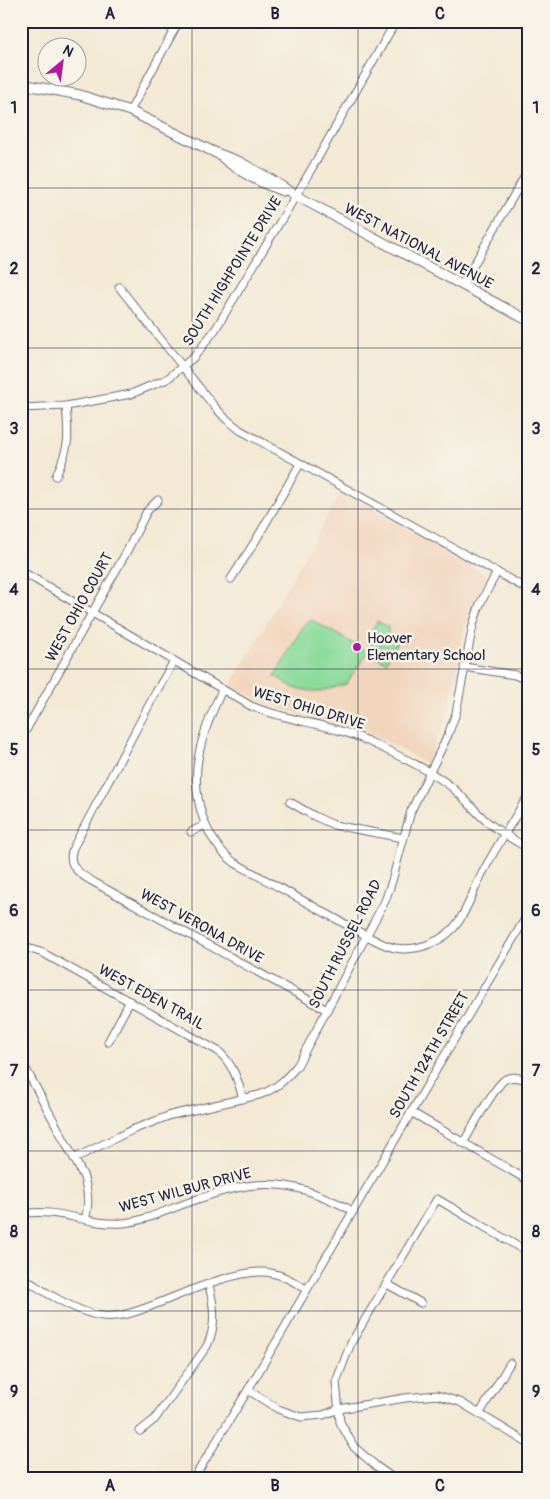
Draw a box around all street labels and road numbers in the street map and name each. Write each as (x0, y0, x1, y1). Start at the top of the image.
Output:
street label: SOUTH HIGHPOINTE DRIVE (179, 193, 286, 350)
street label: WEST NATIONAL AVENUE (341, 199, 497, 294)
street label: WEST OHIO COURT (42, 549, 117, 665)
street label: WEST OHIO DRIVE (251, 682, 367, 735)
street label: SOUTH RUSSEL ROAD (305, 877, 386, 1012)
street label: WEST VERONA DRIVE (137, 885, 267, 968)
street label: WEST EDEN TRAIL (95, 960, 208, 1035)
street label: SOUTH 124TH STREET (385, 989, 473, 1122)
street label: WEST WILBUR DRIVE (117, 1164, 253, 1217)

